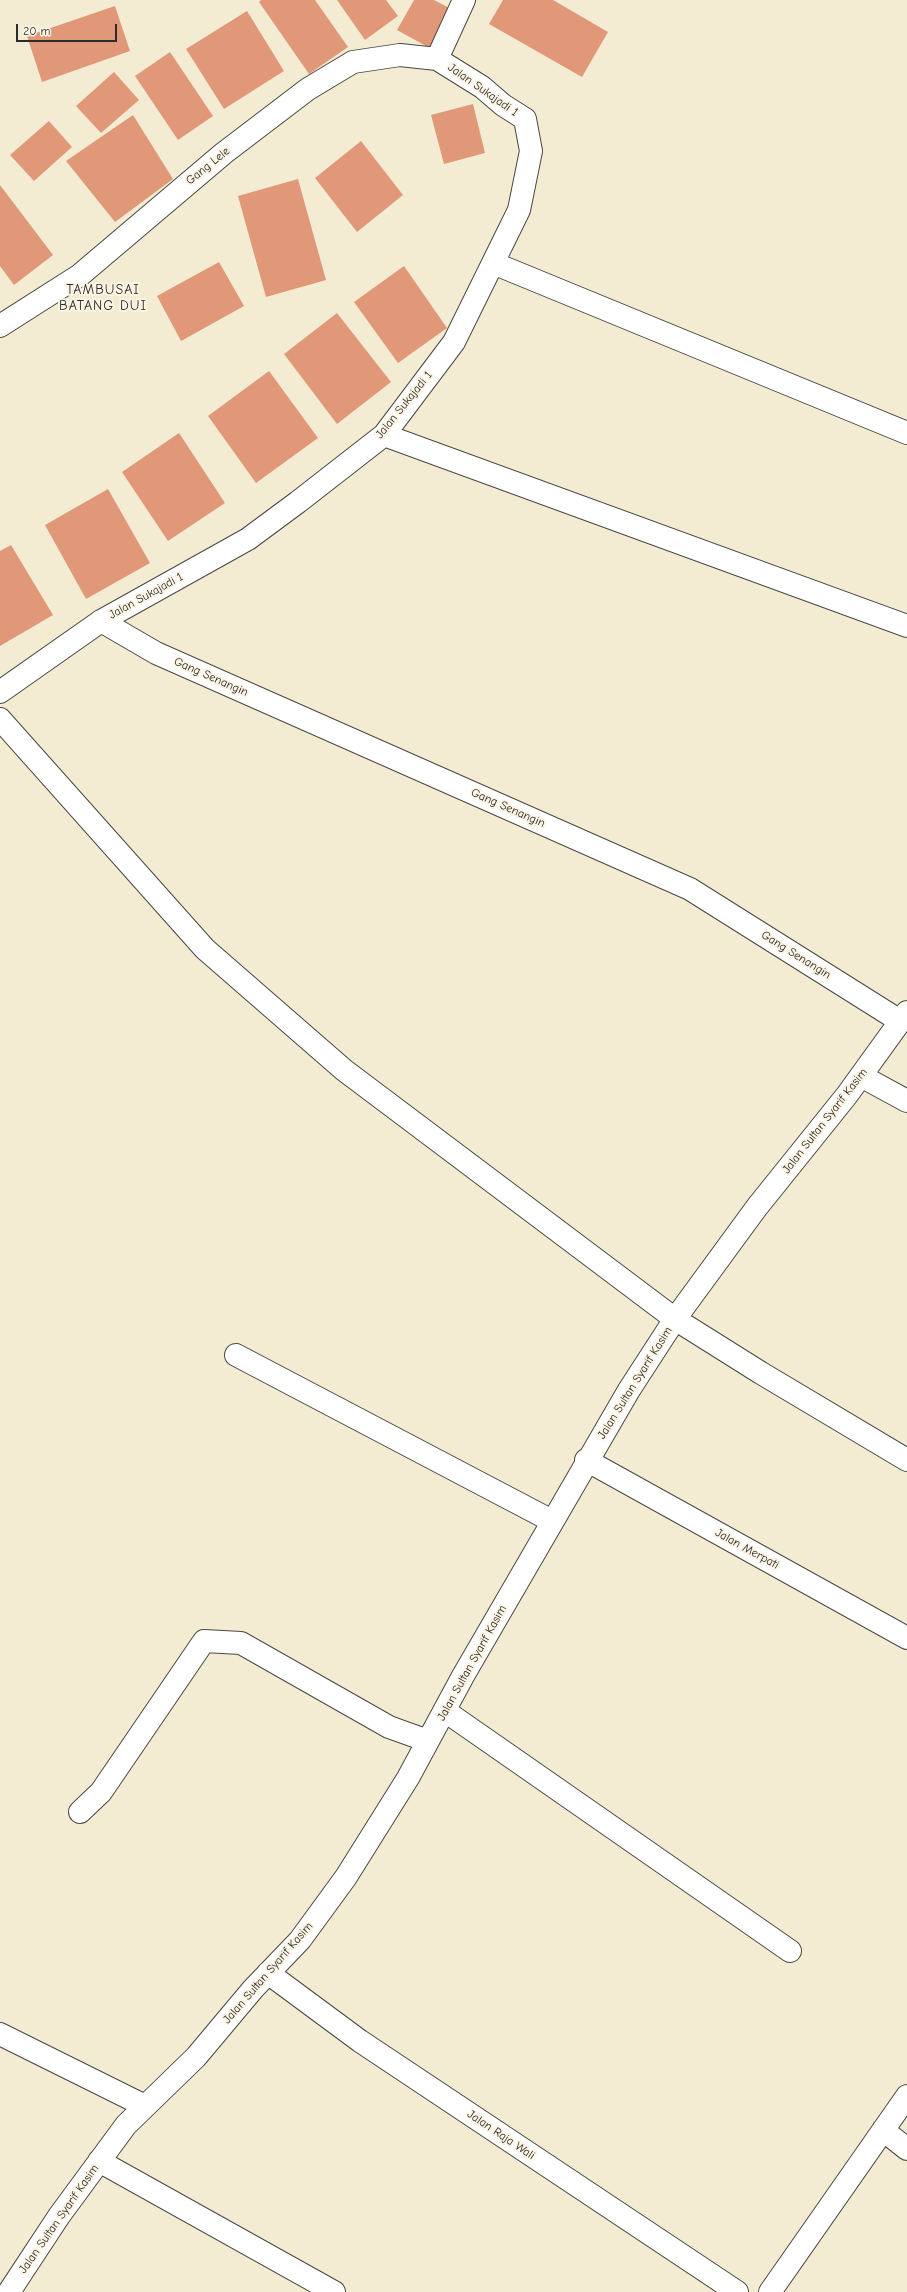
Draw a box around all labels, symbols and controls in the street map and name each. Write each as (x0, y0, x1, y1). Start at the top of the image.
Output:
scale bar (18, 16, 119, 42)
text: 20 m (23, 24, 51, 38)
street label: Jalan Sukajadi 1 (445, 60, 521, 120)
street label: Gang Lele (183, 144, 233, 188)
district label: TAMBUSAI BATANG DUI (59, 282, 147, 314)
street label: Jalan Sukajadi 1 (372, 368, 436, 442)
street label: Jalan Sukajadi 1 (106, 570, 186, 622)
street label: Gang Senangin (172, 654, 250, 700)
street label: Gang Senangin (469, 785, 547, 831)
street label: Gang Senangin (758, 928, 834, 982)
street label: Jalan Sultan Syarif Kasim (779, 1065, 871, 1177)
street label: Jalan Sultan Syarif Kasim (594, 1324, 676, 1442)
street label: Jalan Merpati (713, 1526, 781, 1572)
street label: Jalan Sultan Syarif Kasim (434, 1603, 510, 1723)
street label: Jalan Sultan Syarif Kasim (220, 1919, 316, 2027)
street label: Jalan Raja Wali (464, 2107, 538, 2163)
street label: Jalan Sultan Syarif Kasim (16, 2162, 102, 2276)

